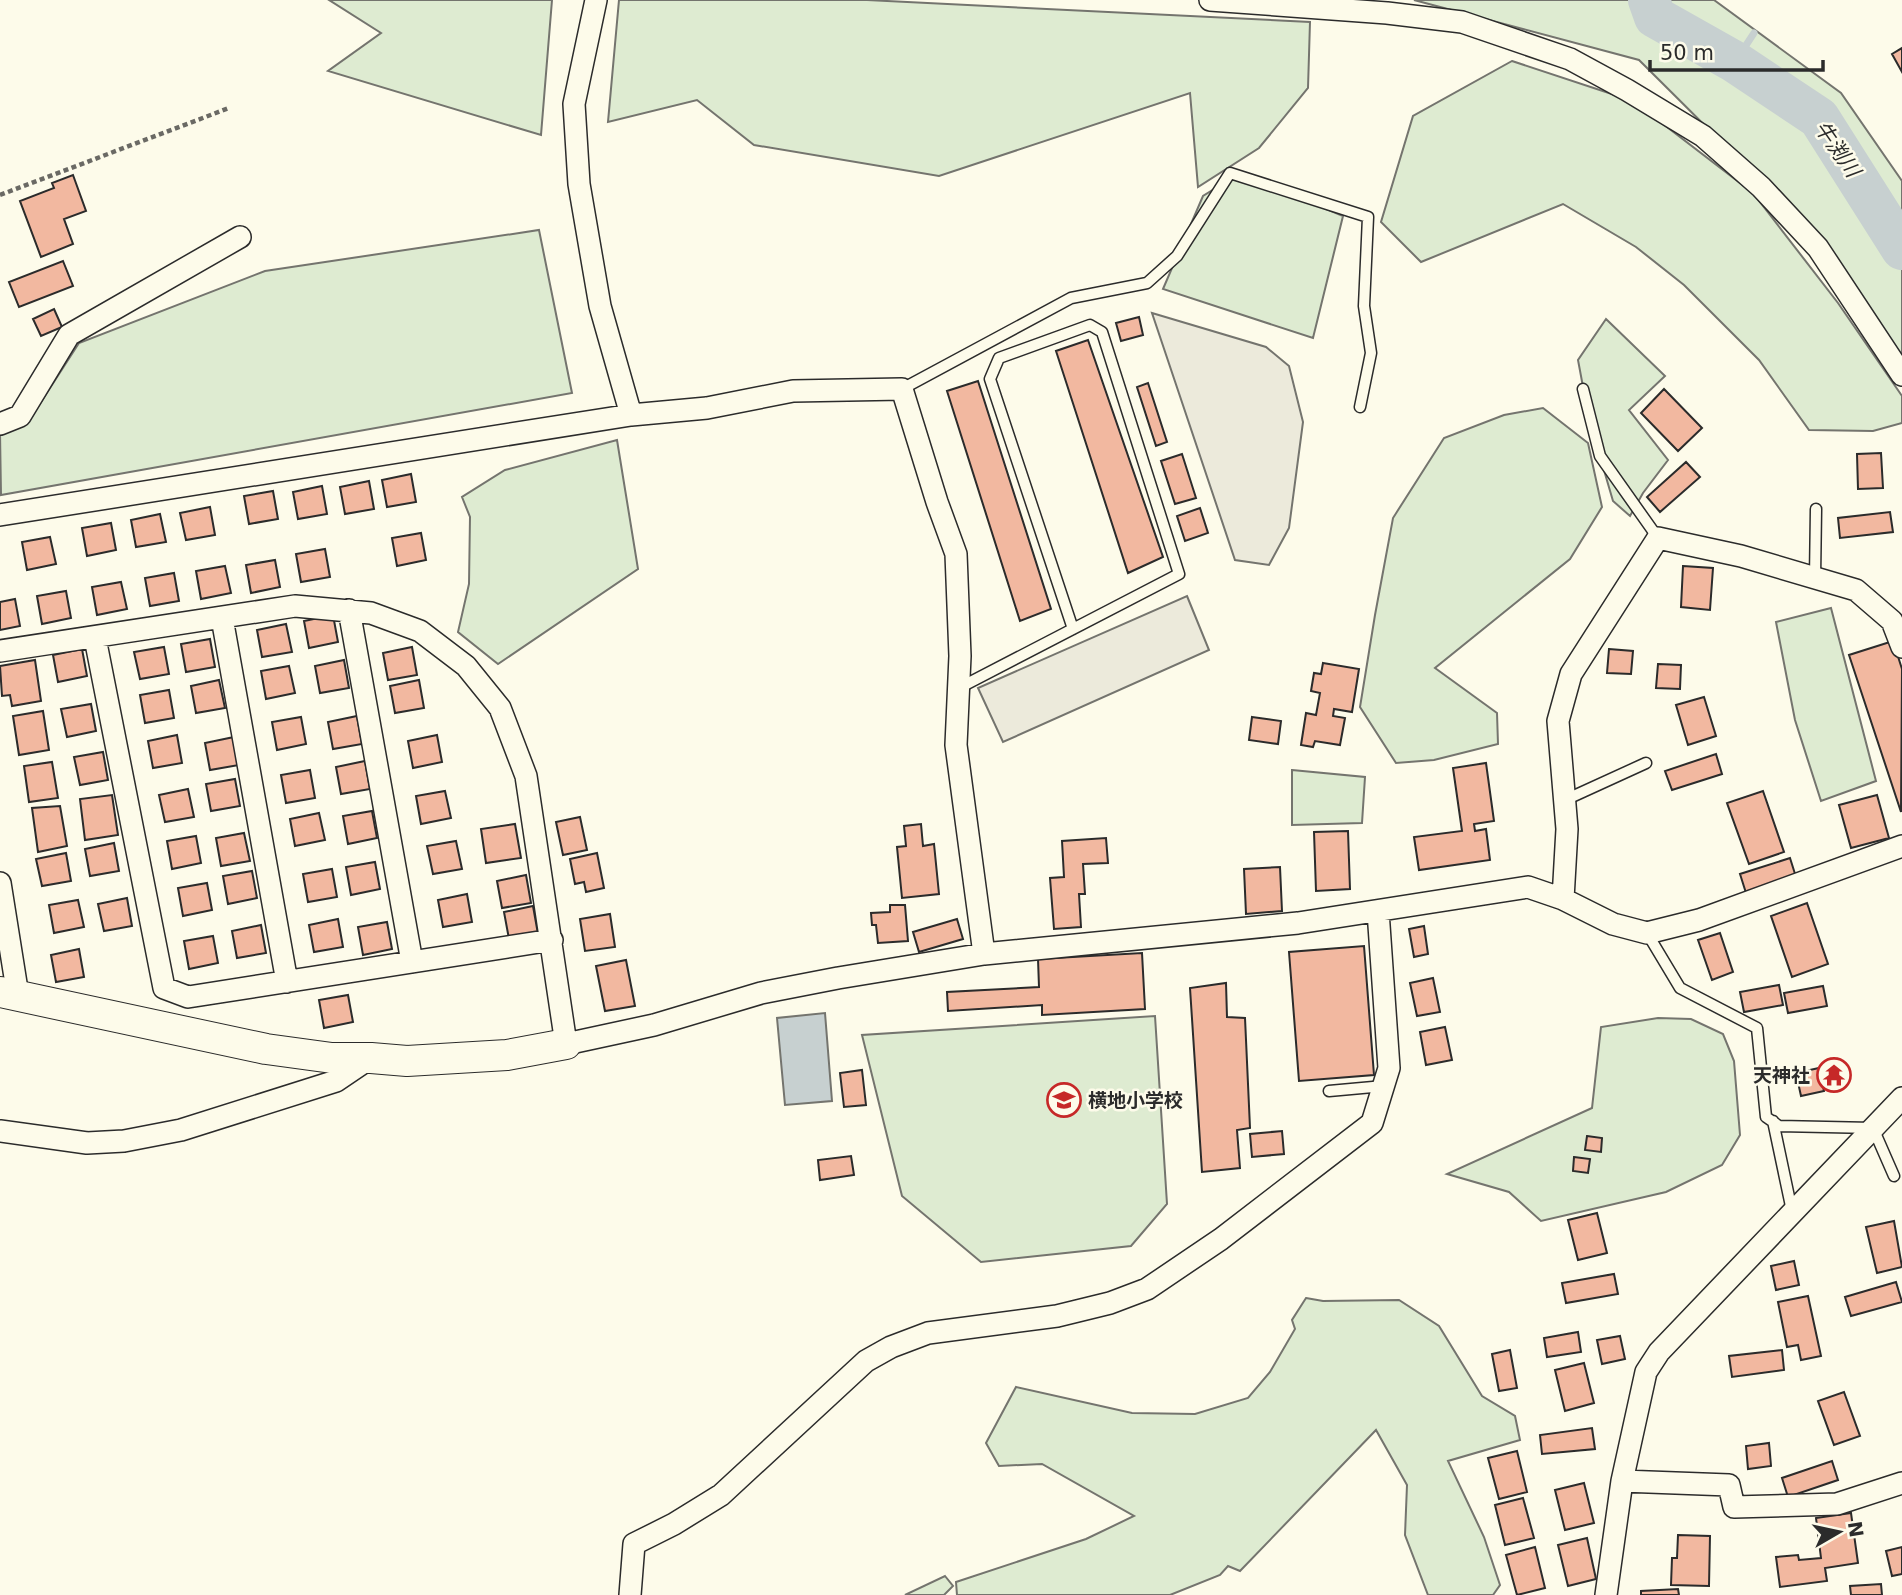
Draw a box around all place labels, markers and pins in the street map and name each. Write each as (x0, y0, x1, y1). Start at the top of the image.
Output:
temple icon: 天神社 (1815, 1056, 1853, 1094)
place label: 天神社 (1753, 1064, 1810, 1086)
school or university icon: 横地小学校 (1045, 1081, 1083, 1119)
place label: 横地小学校 (1088, 1089, 1183, 1111)

